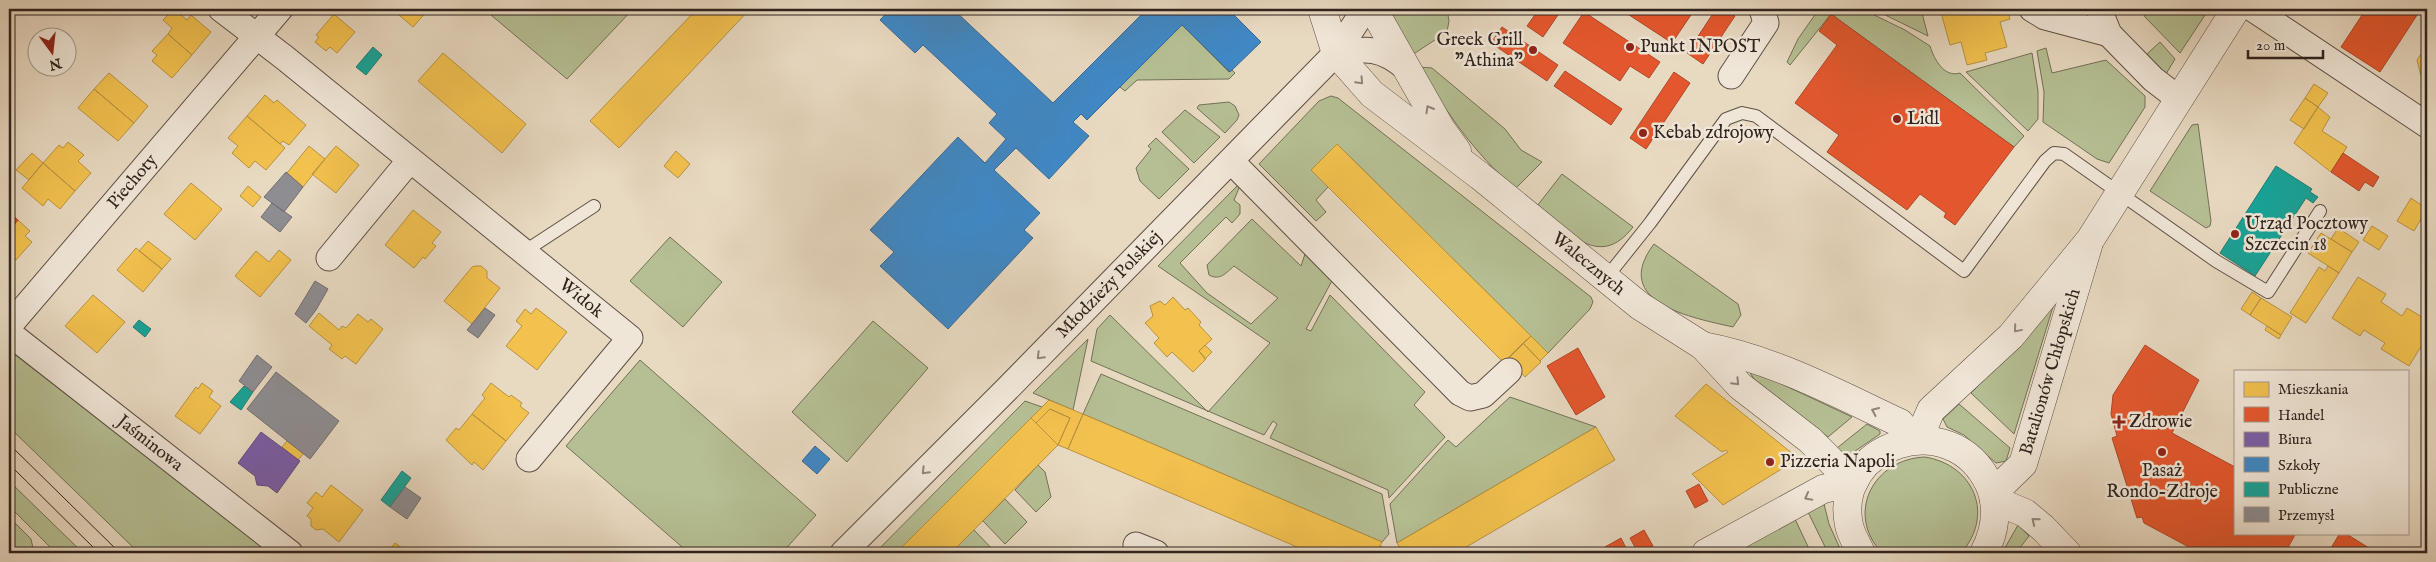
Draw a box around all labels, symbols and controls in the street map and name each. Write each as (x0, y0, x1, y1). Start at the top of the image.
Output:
north arrow (28, 28, 78, 78)
scale bar (2248, 28, 2324, 60)
place label: Greek Grill "Athina" (1436, 29, 1523, 73)
place label: Punkt INPOST (1640, 36, 1760, 59)
text: 20 m (2256, 36, 2286, 55)
marker: Punkt INPOST (1624, 41, 1636, 53)
marker: Greek Grill "Athina" (1527, 44, 1539, 56)
text: N (47, 53, 64, 74)
one-way arrow (1354, 76, 1363, 85)
one-way arrow (1426, 106, 1436, 115)
place label: Lidl (1907, 108, 1939, 131)
marker: Lidl (1891, 113, 1903, 125)
place label: Kebab zdrojowy (1653, 122, 1774, 145)
marker: Kebab zdrojowy (1637, 127, 1649, 139)
street label: Piechoty (102, 149, 163, 214)
place label: Urząd Pocztowy Szczecin 18 (2245, 213, 2368, 257)
street label: Młodzieży Polskiej (1051, 226, 1167, 343)
street label: Walecznych (1547, 227, 1630, 301)
marker: Urząd Pocztowy Szczecin 18 (2229, 228, 2241, 240)
street label: Widok (554, 273, 608, 324)
street label: Batalionów Chłopskich (2015, 285, 2086, 458)
one-way arrow (2013, 323, 2022, 332)
one-way arrow (1037, 350, 1046, 359)
legend (2234, 370, 2408, 534)
one-way arrow (1730, 376, 1739, 385)
text: Mieszkania (2278, 380, 2349, 399)
text: Handel (2278, 406, 2325, 425)
one-way arrow (1871, 407, 1880, 418)
street label: Jaśminowa (110, 409, 188, 477)
place label: Zdrowie (2129, 411, 2192, 434)
marker: Zdrowie (2113, 416, 2125, 428)
text: Biura (2278, 430, 2312, 449)
marker: Pasaż Rondo-Zdroje (2156, 446, 2168, 458)
place label: Pizzeria Napoli (1780, 451, 1895, 474)
marker: Pizzeria Napoli (1764, 456, 1776, 468)
text: Szkoły (2278, 456, 2321, 475)
place label: Pasaż Rondo-Zdroje (2106, 460, 2218, 504)
one-way arrow (922, 465, 931, 474)
text: Publiczne (2278, 480, 2339, 499)
one-way arrow (1804, 490, 1813, 500)
text: Przemysł (2278, 506, 2335, 525)
one-way arrow (2031, 518, 2040, 527)

